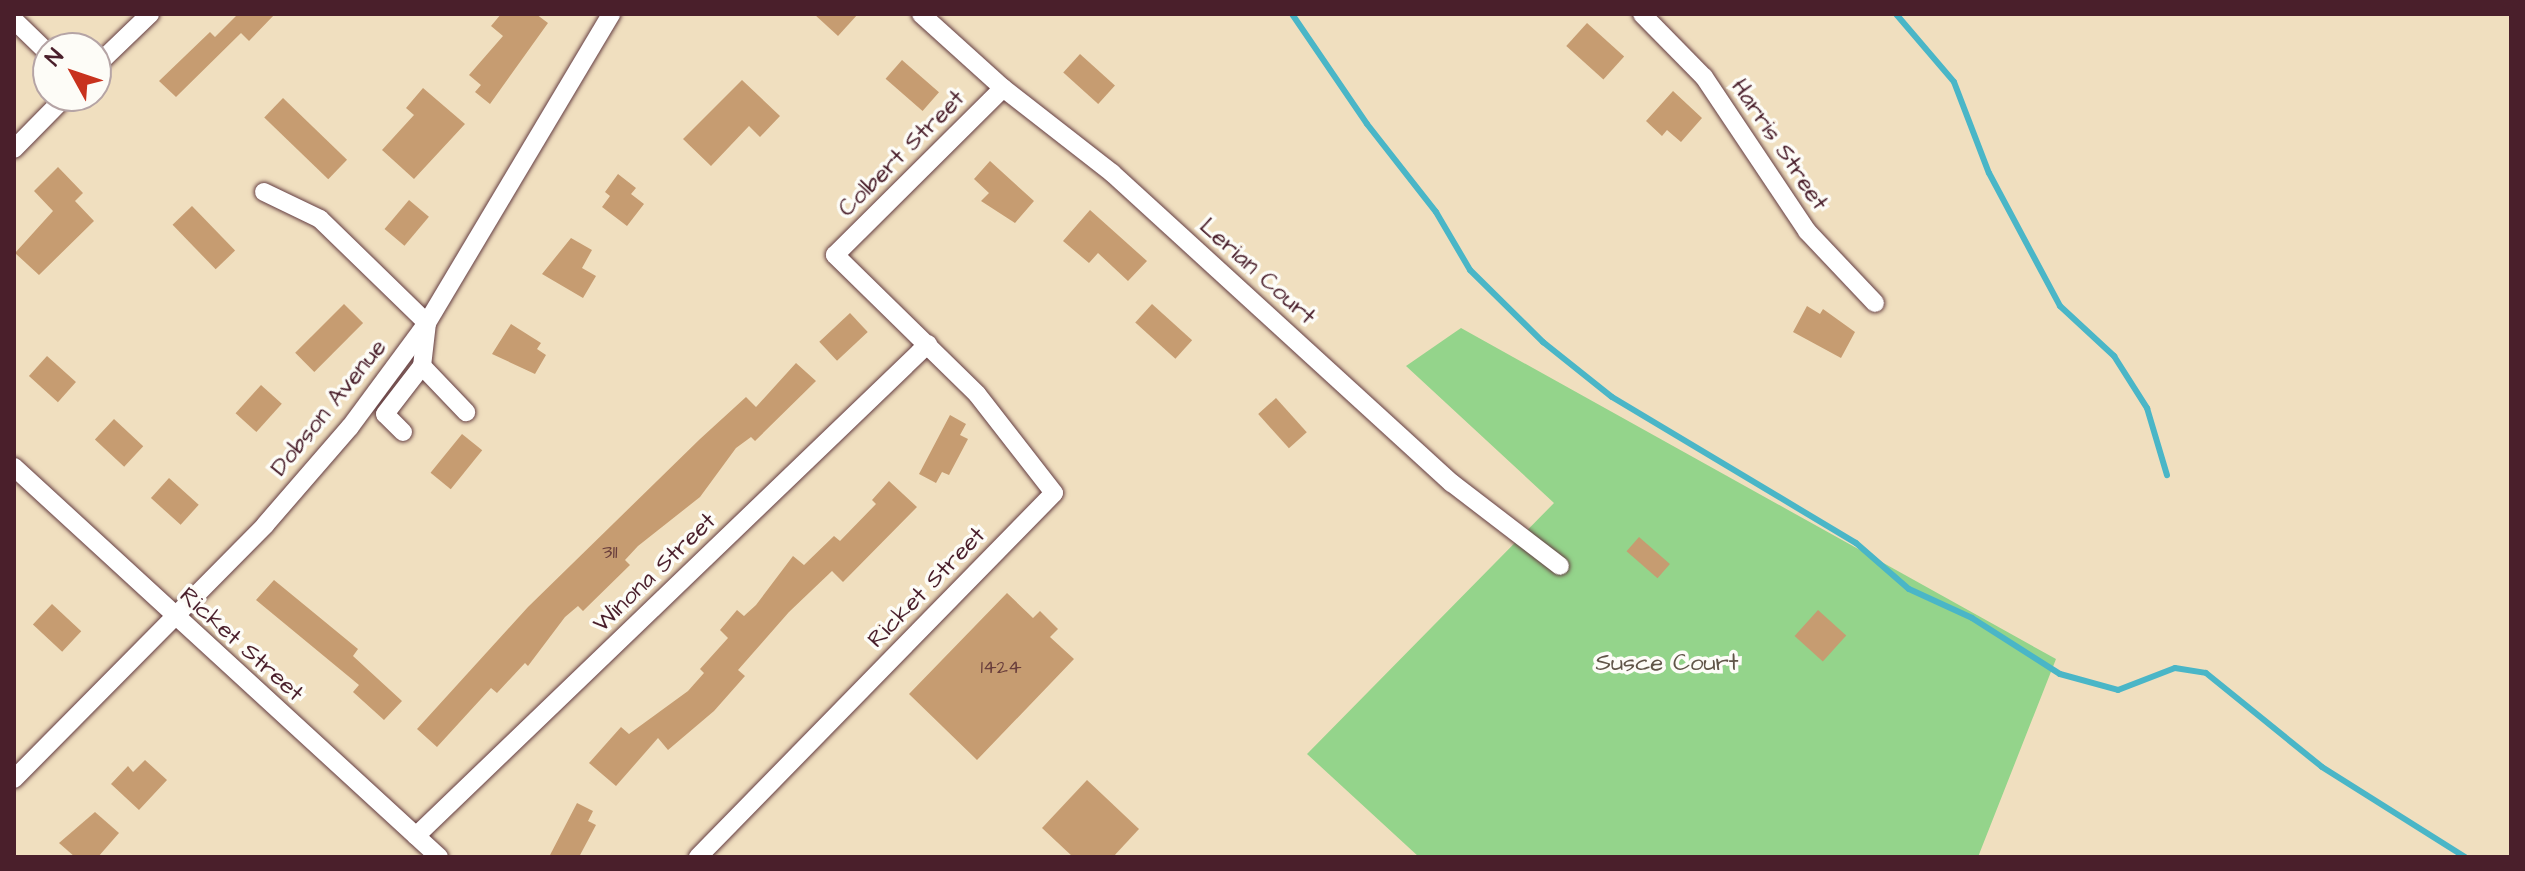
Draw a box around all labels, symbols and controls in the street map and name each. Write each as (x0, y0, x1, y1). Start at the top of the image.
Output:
north arrow (32, 32, 112, 112)
text: N (38, 42, 71, 73)
street label: Harris Street (1724, 74, 1834, 216)
street label: Colbert Street (833, 85, 971, 223)
street label: Lerian Court (1193, 212, 1321, 332)
street label: Dobson Avenue (265, 334, 393, 482)
street label: Winona Street (588, 507, 722, 639)
street label: Ricket Street (862, 522, 992, 654)
house number: 311 (602, 540, 618, 564)
street label: Ricket Street (173, 582, 309, 708)
park label: Susce Court (1595, 650, 1739, 678)
house number: 1424 (980, 655, 1022, 679)

